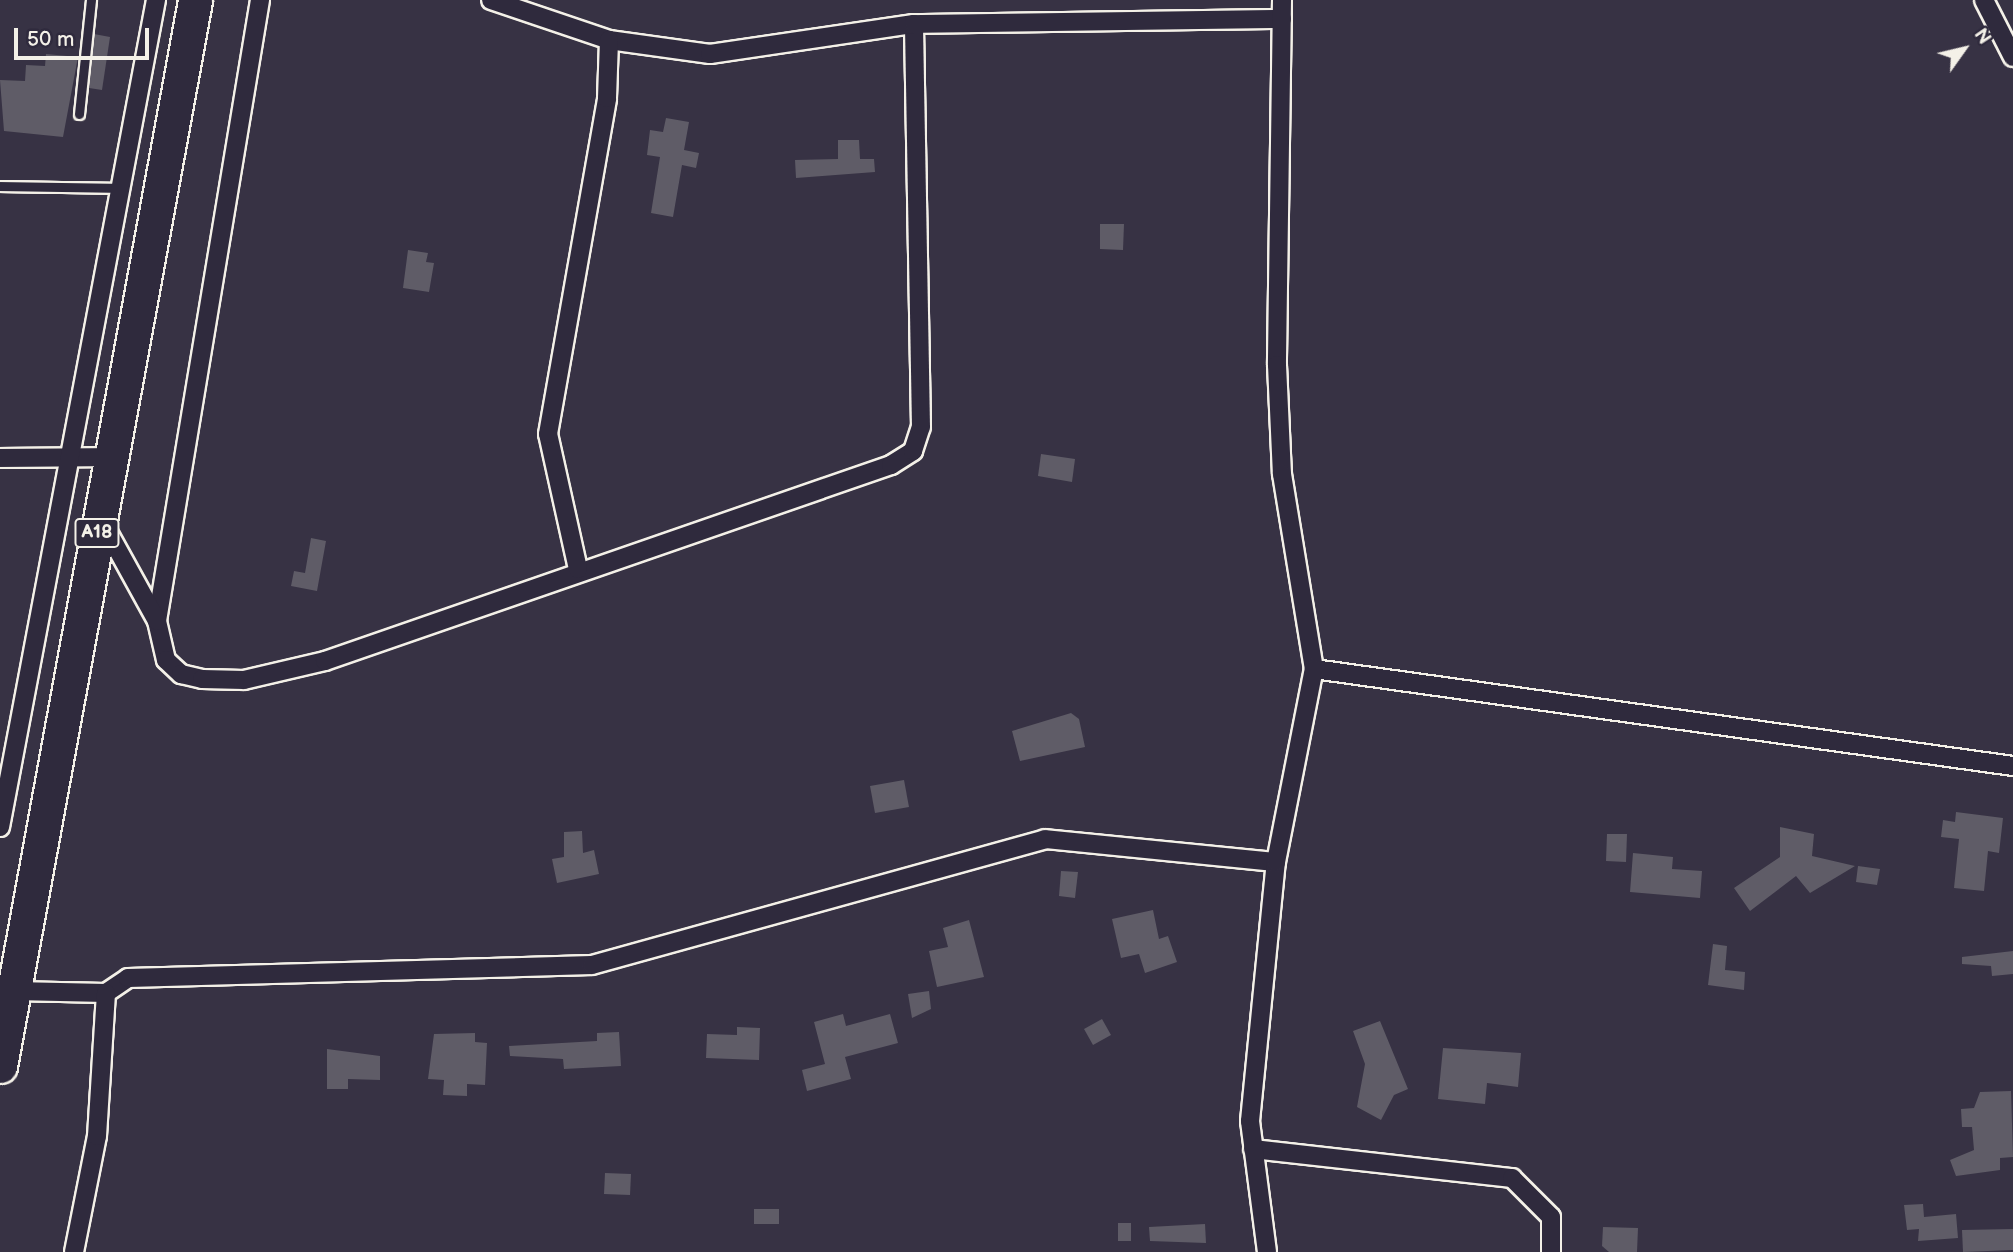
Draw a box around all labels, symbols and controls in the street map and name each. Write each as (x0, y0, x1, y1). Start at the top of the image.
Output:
scale bar (18, 14, 152, 58)
north arrow (1929, 14, 1999, 84)
text: N (1968, 25, 1995, 49)
text: 50 m (27, 27, 74, 52)
road number: A18 (74, 518, 120, 548)

